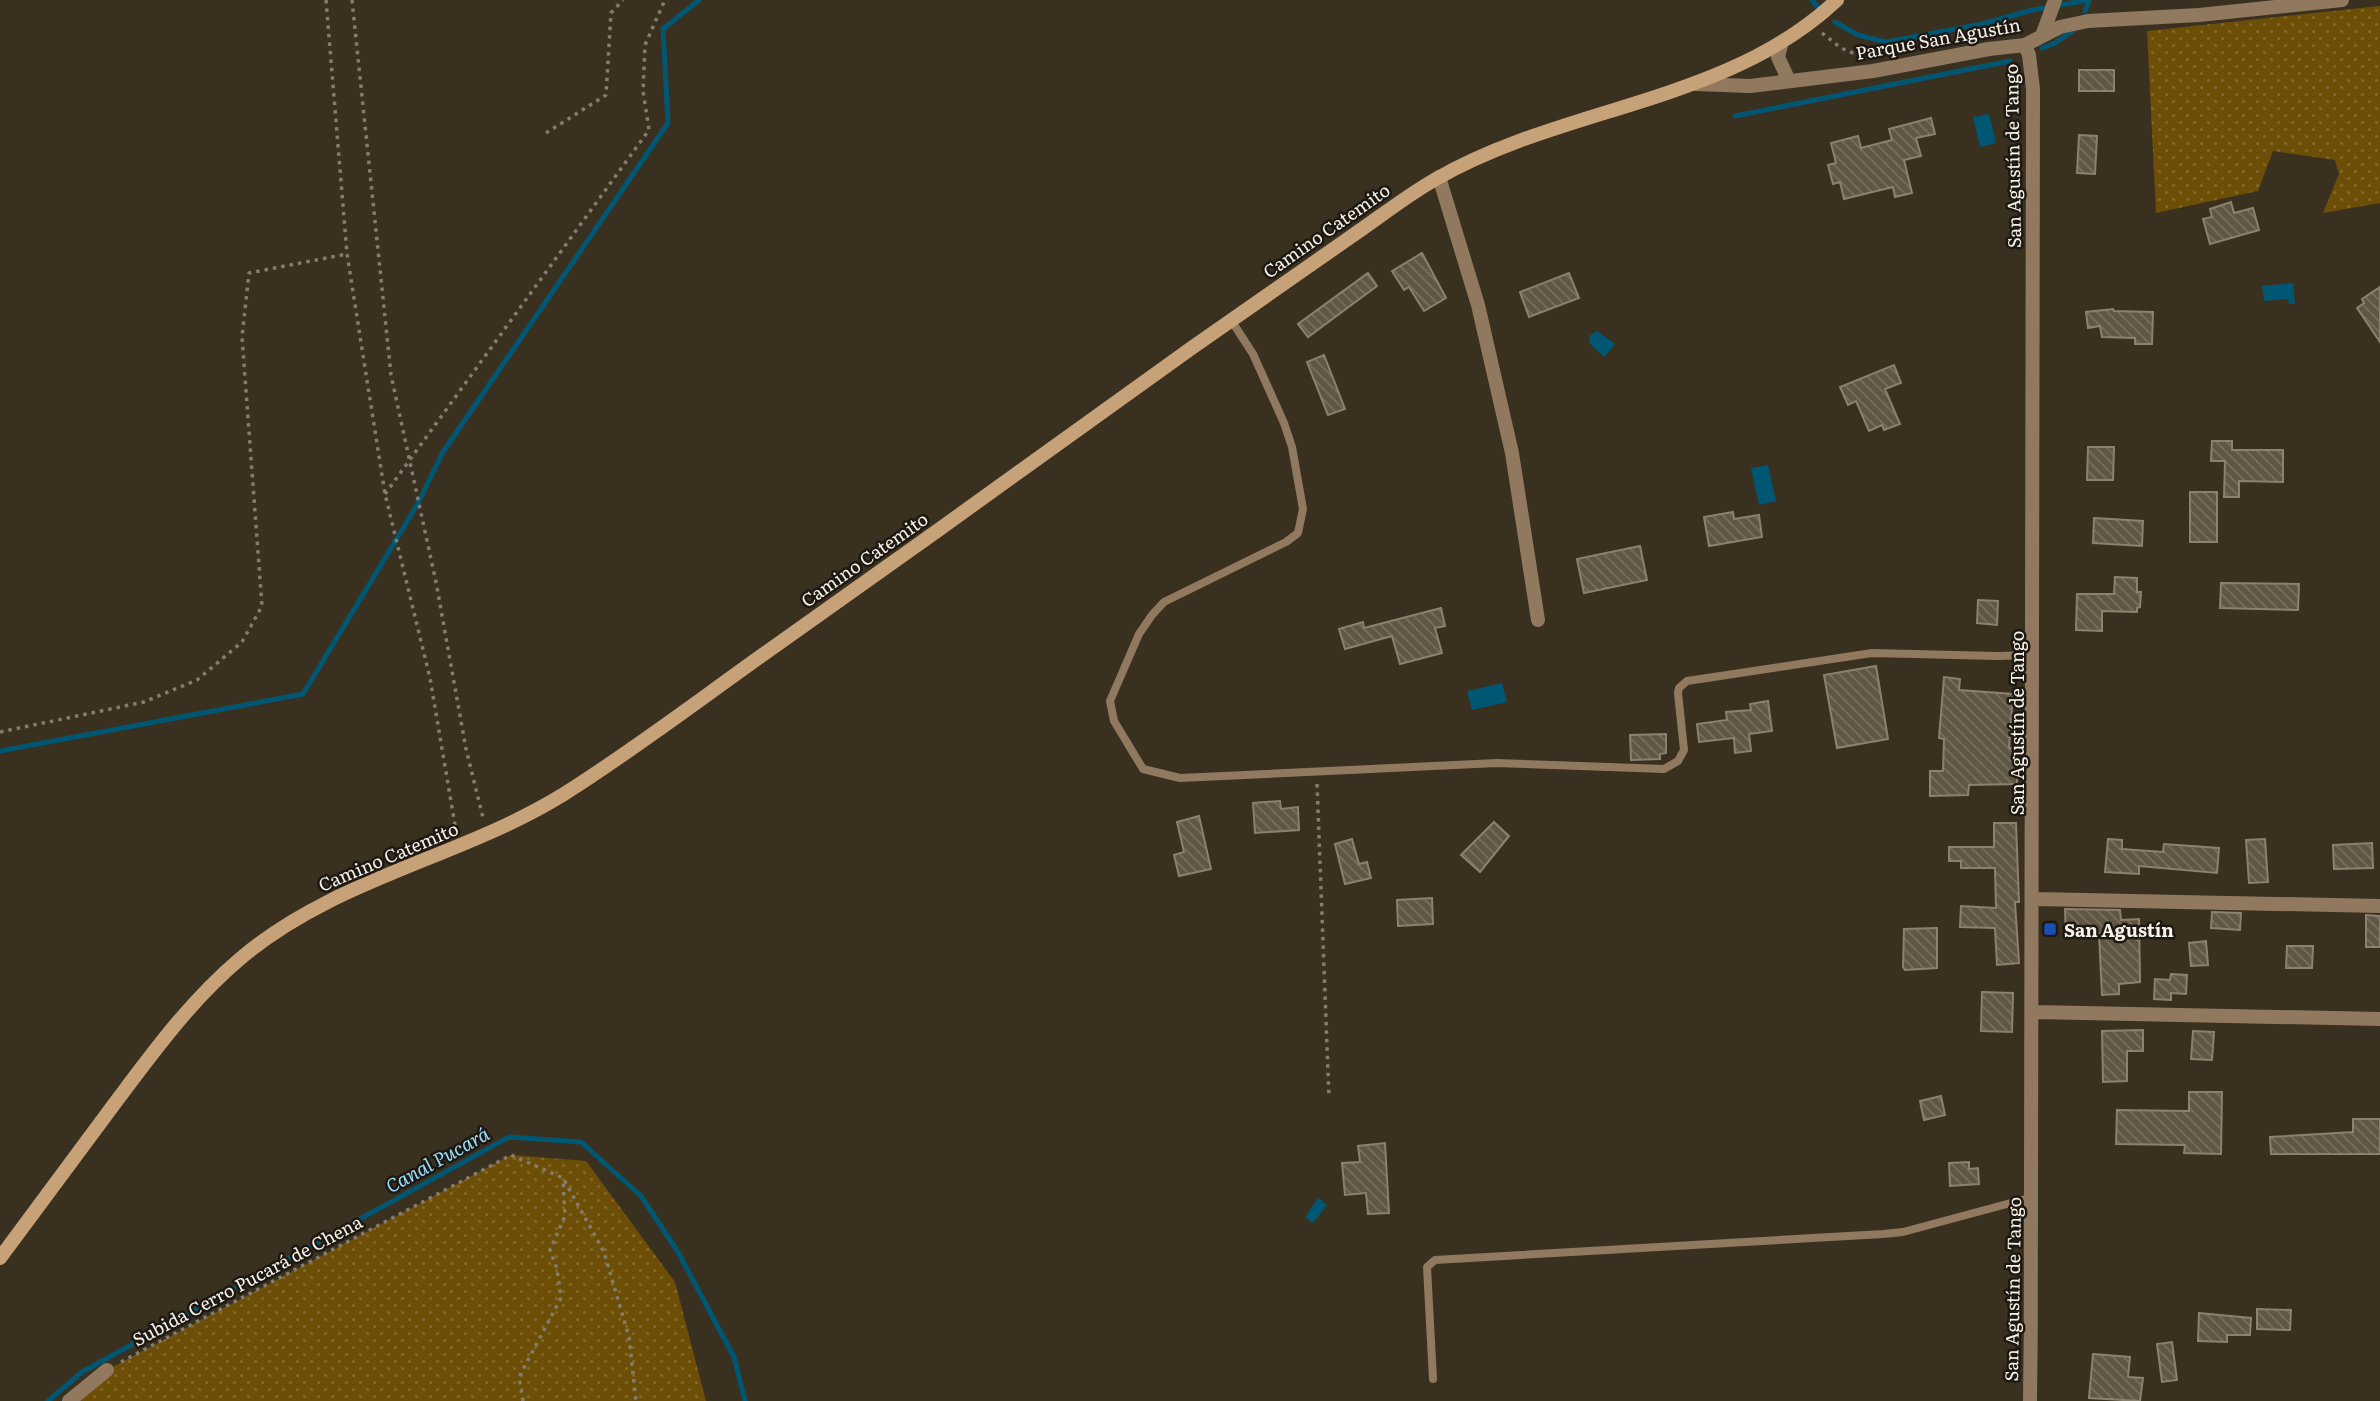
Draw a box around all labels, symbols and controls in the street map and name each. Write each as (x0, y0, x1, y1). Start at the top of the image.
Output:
street label: Parque San Agustín (1853, 10, 2023, 66)
street label: San Agustín de Tango (1997, 64, 2027, 248)
street label: Camino Catemito (1257, 176, 1395, 284)
street label: Camino Catemito (795, 505, 933, 613)
street label: San Agustín de Tango (2003, 631, 2030, 815)
street label: Camino Catemito (314, 814, 462, 898)
place label: San Agustín (2064, 916, 2174, 943)
marker: San Agustín (2042, 921, 2058, 937)
water label: Canal Pucará (380, 1119, 494, 1199)
street label: San Agustín de Tango (1997, 1197, 2027, 1381)
street label: Subida Cerro Pucará de Chena (127, 1208, 367, 1352)

